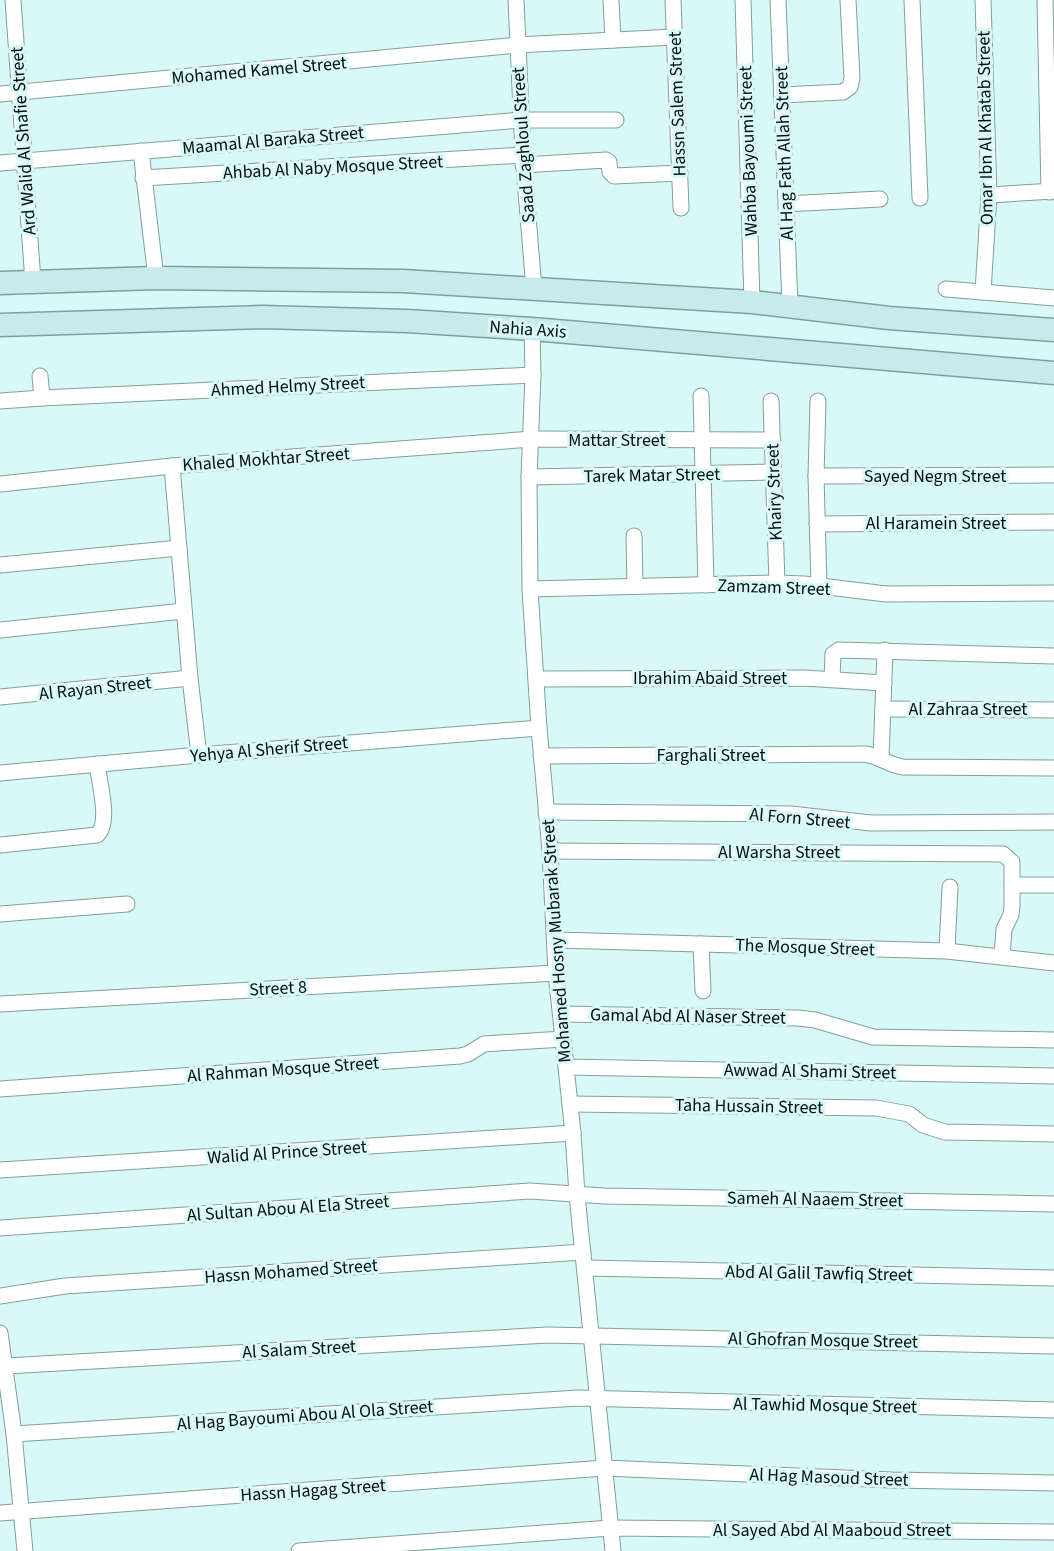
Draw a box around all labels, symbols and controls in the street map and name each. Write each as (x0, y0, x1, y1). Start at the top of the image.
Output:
street label: Hassn Salem Street (662, 31, 693, 177)
street label: Omar Ibn Al Khatab Street (971, 31, 1000, 225)
street label: Ard Walid Al Shafie Street (4, 46, 43, 236)
street label: Mohamed Kamel Street (170, 50, 348, 91)
street label: Wahba Bayoumi Street (733, 65, 764, 237)
street label: Al Hag Fath Allah Street (769, 65, 800, 241)
street label: Saad Zaghloul Street (506, 66, 541, 224)
street label: Maamal Al Baraka Street (181, 120, 365, 161)
street label: Ahbab Al Naby Mosque Street (222, 149, 444, 186)
street label: Nahia Axis (489, 314, 567, 345)
street label: Ahmed Helmy Street (210, 370, 366, 403)
street label: Mattar Street (568, 428, 666, 453)
street label: Khaled Mokhtar Street (182, 441, 351, 478)
street label: Khairy Street (760, 443, 789, 541)
street label: Tarek Matar Street (584, 462, 720, 489)
street label: Sayed Negm Street (864, 464, 1006, 489)
street label: Al Haramein Street (866, 511, 1006, 536)
street label: Zamzam Street (717, 573, 831, 602)
street label: Ibrahim Abaid Street (633, 666, 787, 691)
street label: Al Rayan Street (38, 670, 152, 707)
street label: Al Zahraa Street (909, 697, 1027, 722)
street label: Yehya Al Sherif Street (188, 730, 349, 769)
street label: Farghali Street (656, 743, 766, 768)
street label: Al Forn Street (748, 802, 851, 835)
street label: Mohamed Hosny Mubarak Street (536, 818, 577, 1064)
street label: Al Warsha Street (718, 840, 840, 865)
street label: The Mosque Street (735, 933, 875, 962)
street label: Street 8 (249, 975, 308, 1002)
street label: Gamal Abd Al Naser Street (590, 1002, 786, 1031)
street label: Al Rahman Mosque Street (186, 1050, 380, 1089)
street label: Awwad Al Shami Street (724, 1057, 896, 1086)
street label: Taha Hussain Street (675, 1093, 823, 1120)
street label: Walid Al Prince Street (207, 1134, 368, 1171)
street label: Sameh Al Naaem Street (727, 1185, 903, 1214)
street label: Al Sultan Abou Al Ela Street (186, 1189, 390, 1228)
street label: Hassn Mohamed Street (204, 1253, 378, 1290)
street label: Abd Al Galil Tawfiq Street (725, 1259, 913, 1288)
street label: Al Ghofran Mosque Street (728, 1326, 918, 1355)
street label: Al Salam Street (241, 1334, 357, 1365)
street label: Al Tawhid Mosque Street (733, 1391, 917, 1420)
street label: Al Hag Bayoumi Abou Al Ola Street (176, 1394, 434, 1437)
street label: Al Hag Masoud Street (749, 1462, 909, 1493)
street label: Hassn Hagag Street (239, 1473, 387, 1508)
street label: Al Sayed Abd Al Maaboud Street (713, 1518, 951, 1543)

